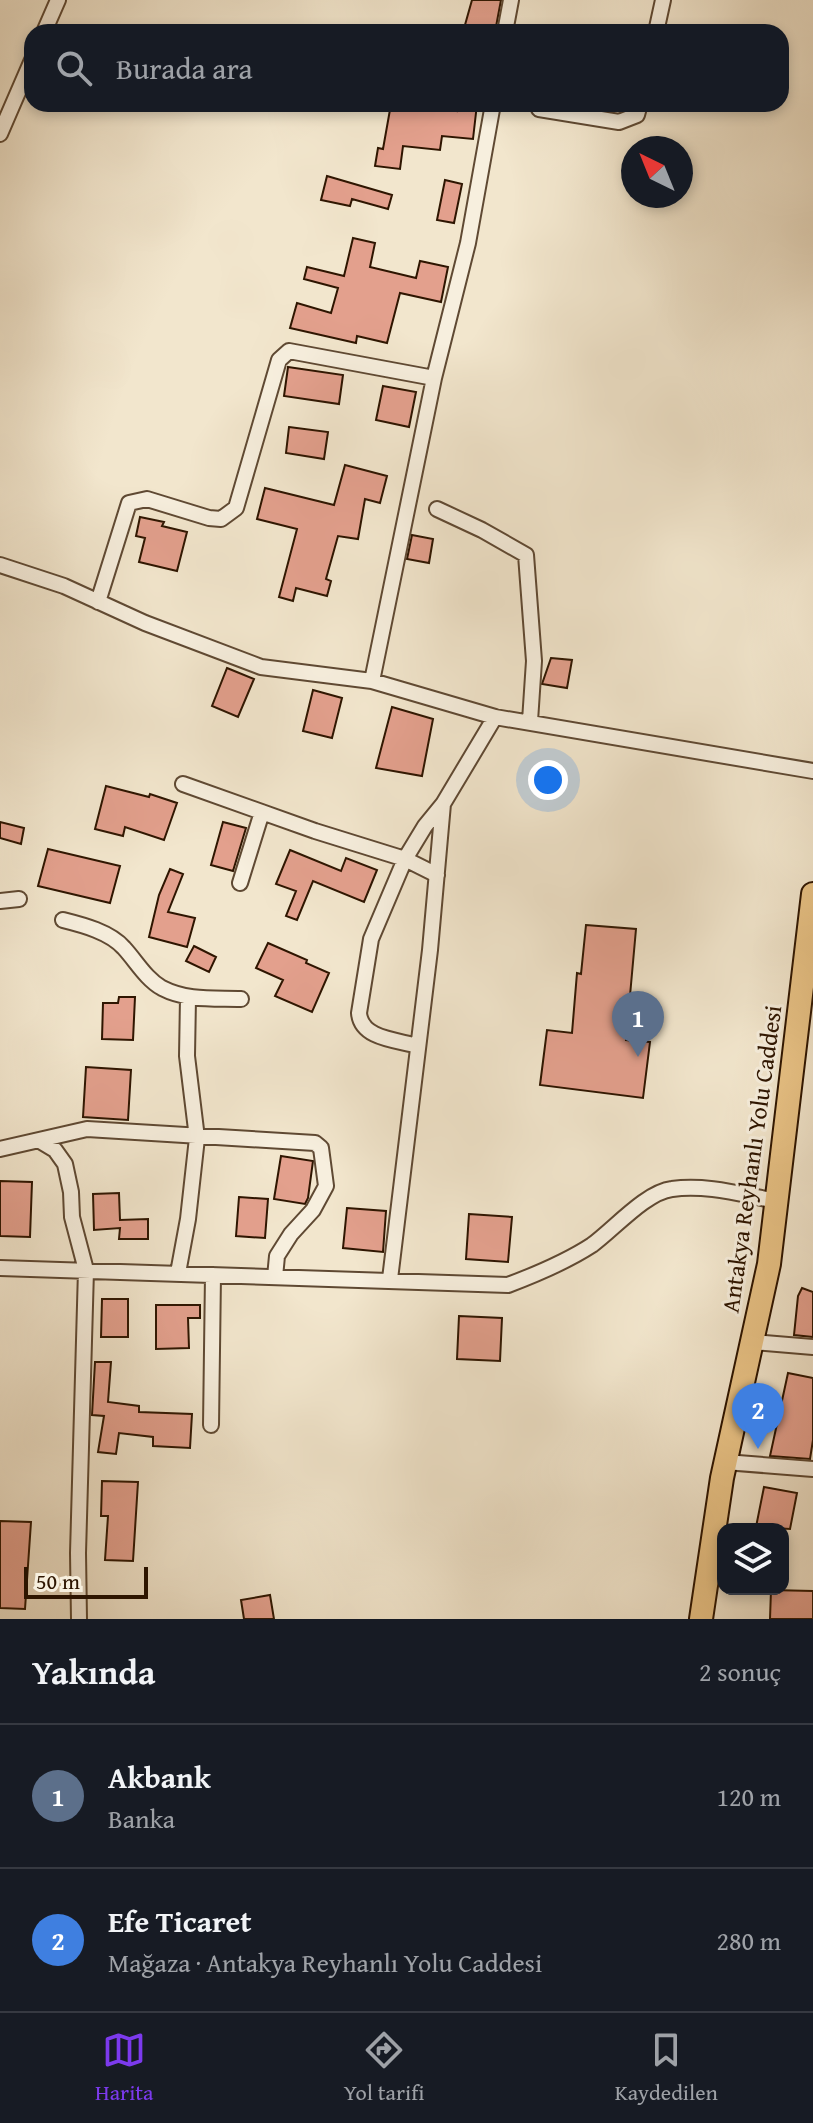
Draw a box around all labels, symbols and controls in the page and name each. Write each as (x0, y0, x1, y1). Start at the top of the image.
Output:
search box (24, 24, 789, 112)
icon: search (52, 46, 96, 90)
text: Burada ara (116, 46, 253, 90)
north arrow (621, 136, 693, 208)
your location (528, 760, 568, 800)
pin: 1 (612, 991, 664, 1057)
street label: Antakya Reyhanlı Yolu Caddesi (713, 1003, 790, 1315)
pin: 2 (732, 1383, 784, 1449)
map controls (717, 1523, 789, 1595)
button: layers (717, 1523, 789, 1595)
scale bar (24, 1563, 148, 1599)
text: 50 m (36, 1565, 80, 1597)
text: Yakında (32, 1647, 155, 1696)
text: 2 sonuç (699, 1652, 781, 1691)
text: Akbank (108, 1755, 211, 1799)
text: 1 (51, 1777, 65, 1816)
text: 120 m (716, 1777, 781, 1816)
text: Banka (108, 1799, 175, 1838)
text: Efe Ticaret (108, 1899, 252, 1943)
text: 2 (51, 1921, 65, 1960)
text: 280 m (716, 1921, 781, 1960)
text: Mağaza · Antakya Reyhanlı Yolu Caddesi (108, 1943, 542, 1982)
tab: Harita (95, 2028, 154, 2108)
tab: Yol tarifi (344, 2028, 425, 2108)
tab: Kaydedilen (615, 2028, 718, 2108)

